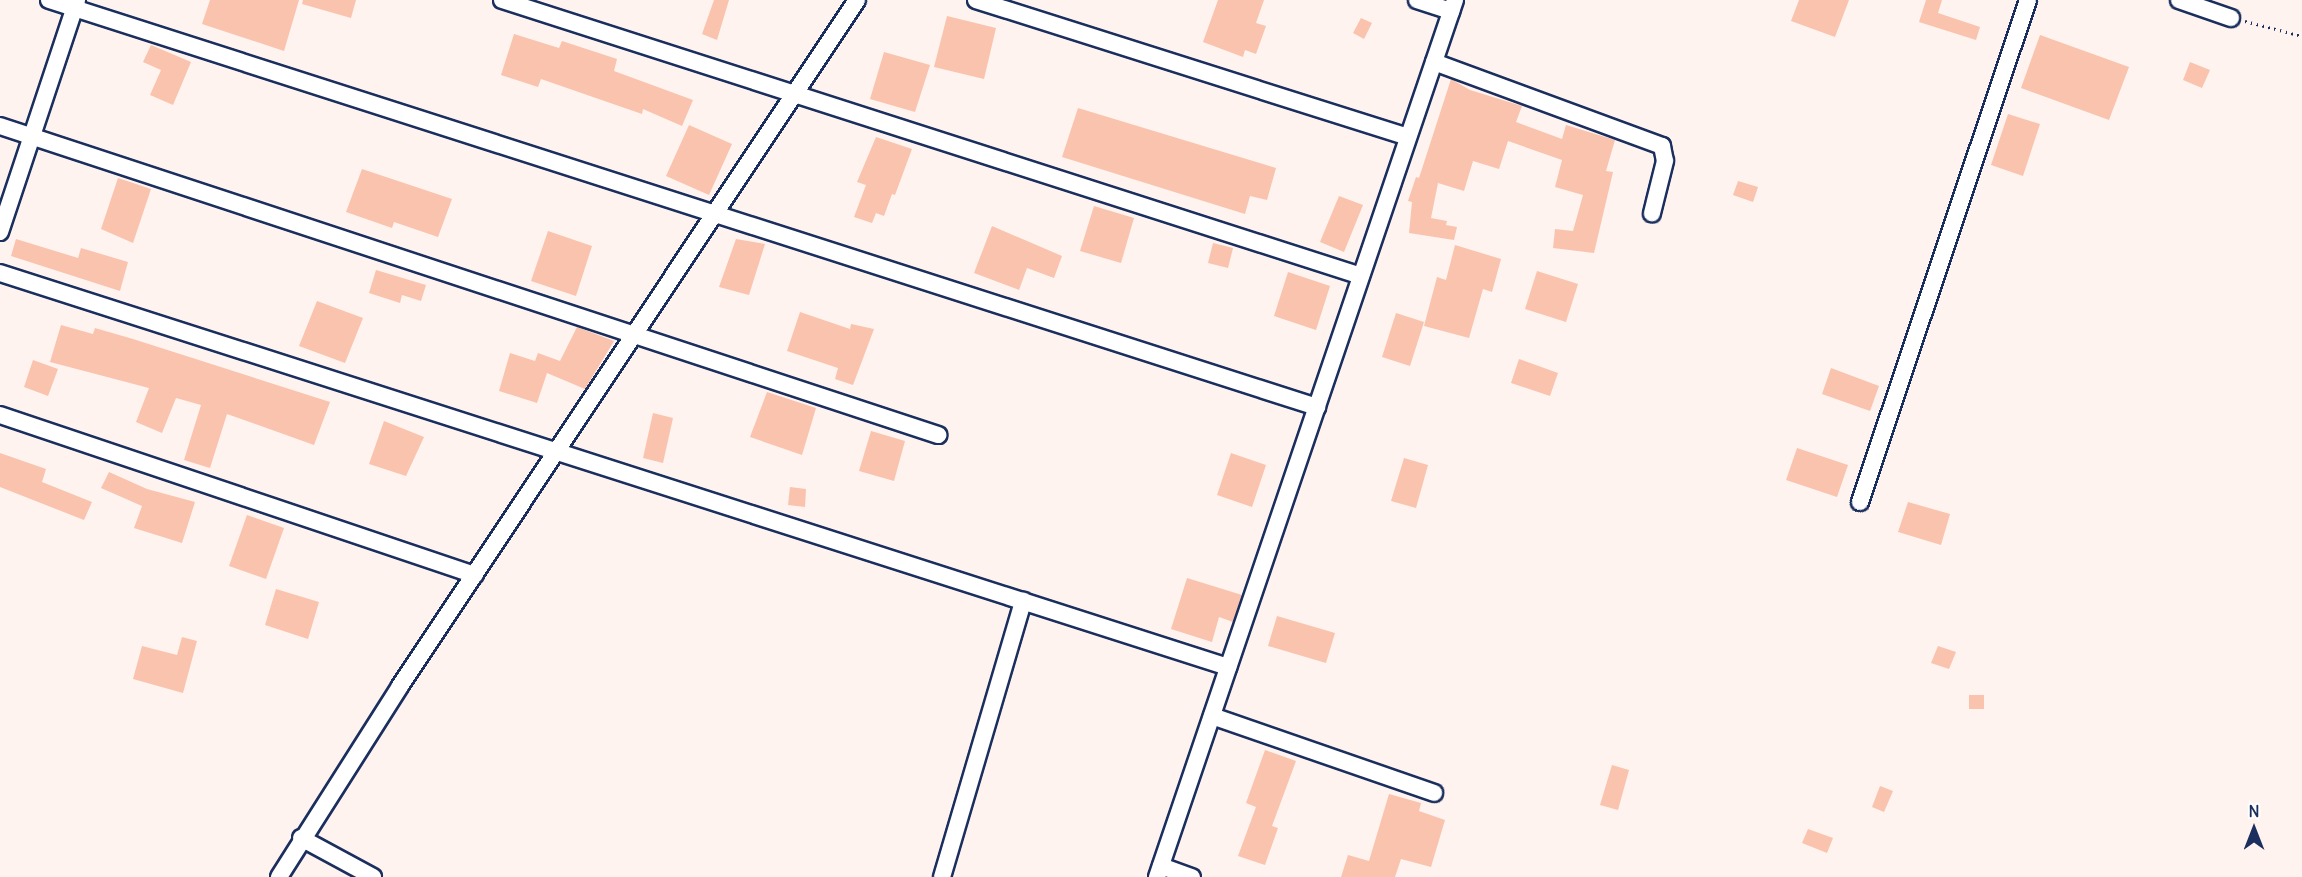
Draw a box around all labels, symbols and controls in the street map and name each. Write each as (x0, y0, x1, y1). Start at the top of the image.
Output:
north arrow (2224, 799, 2284, 859)
text: N (2248, 801, 2260, 821)

